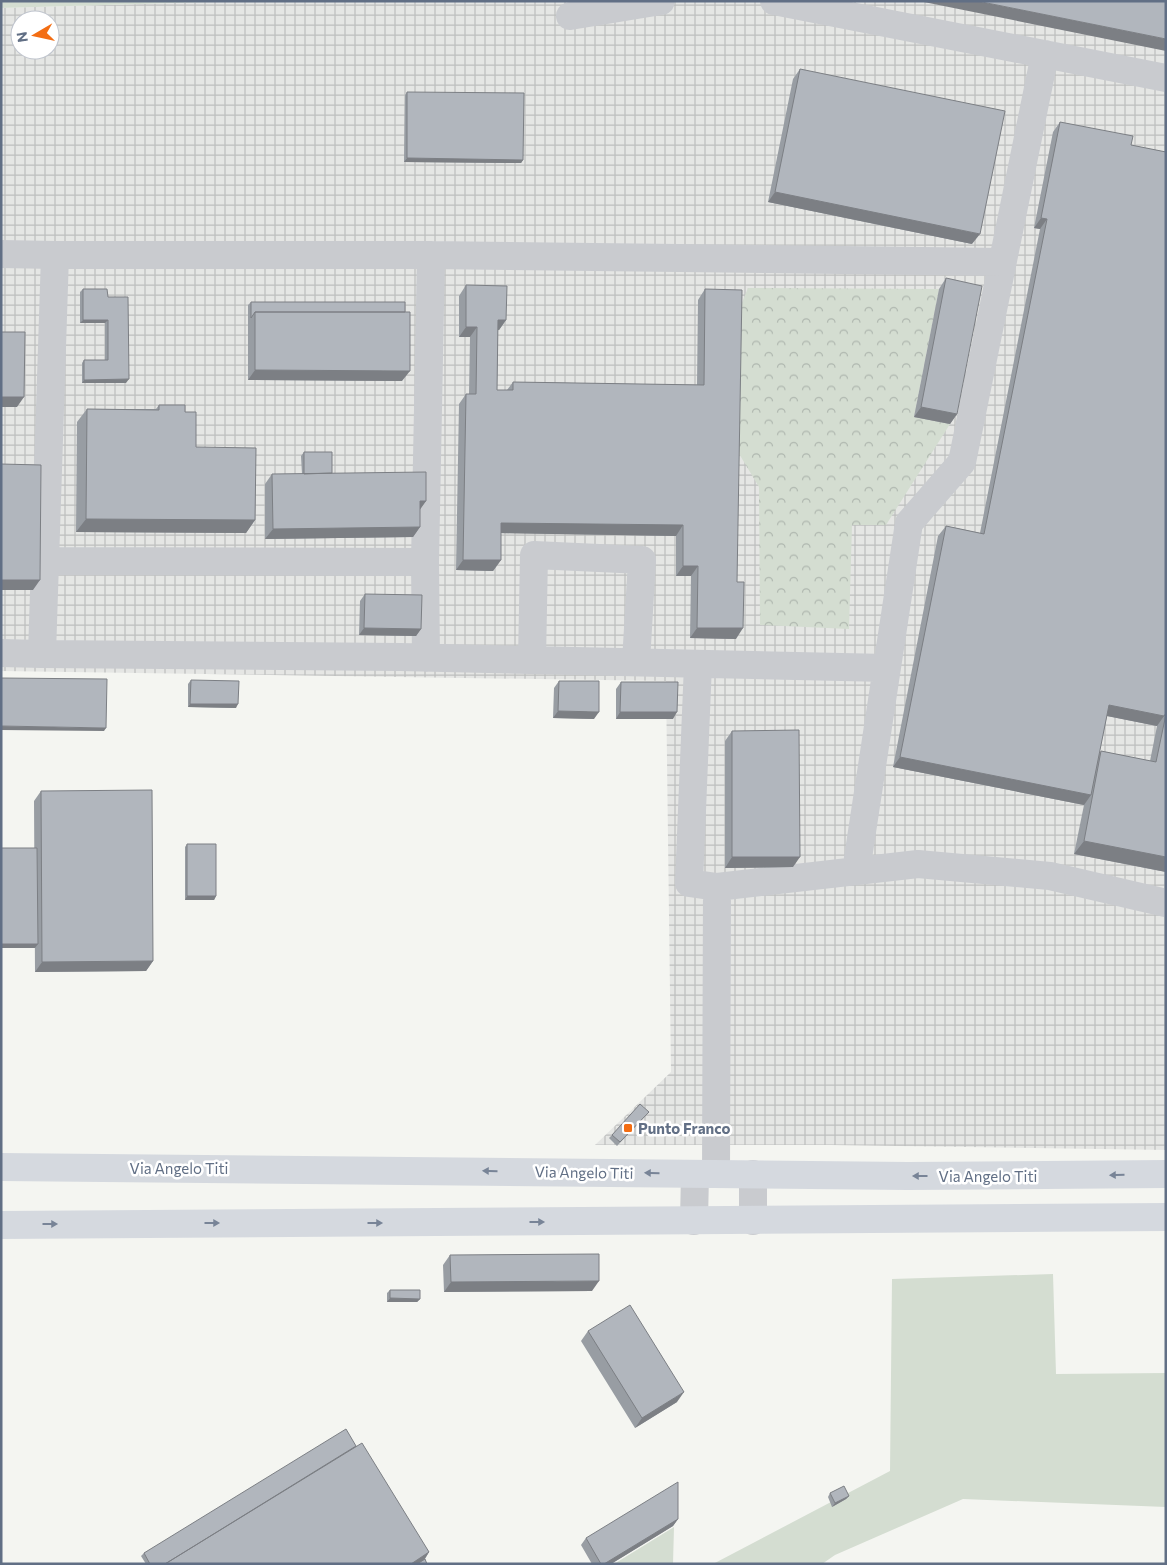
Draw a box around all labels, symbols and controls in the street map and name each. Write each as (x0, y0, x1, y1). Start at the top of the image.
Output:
north arrow (10, 10, 60, 60)
text: N (12, 31, 31, 44)
place label: Punto Franco (638, 1119, 731, 1137)
marker: Punto Franco (622, 1122, 634, 1134)
street label: Via Angelo Titi (130, 1159, 228, 1177)
street label: Via Angelo Titi (534, 1162, 634, 1182)
one-way arrow (481, 1167, 497, 1175)
street label: Via Angelo Titi (939, 1167, 1037, 1185)
one-way arrow (644, 1169, 660, 1177)
one-way arrow (911, 1172, 927, 1180)
one-way arrow (1109, 1172, 1125, 1180)
one-way arrow (530, 1218, 546, 1226)
one-way arrow (205, 1219, 221, 1227)
one-way arrow (367, 1219, 383, 1227)
one-way arrow (42, 1220, 58, 1228)

